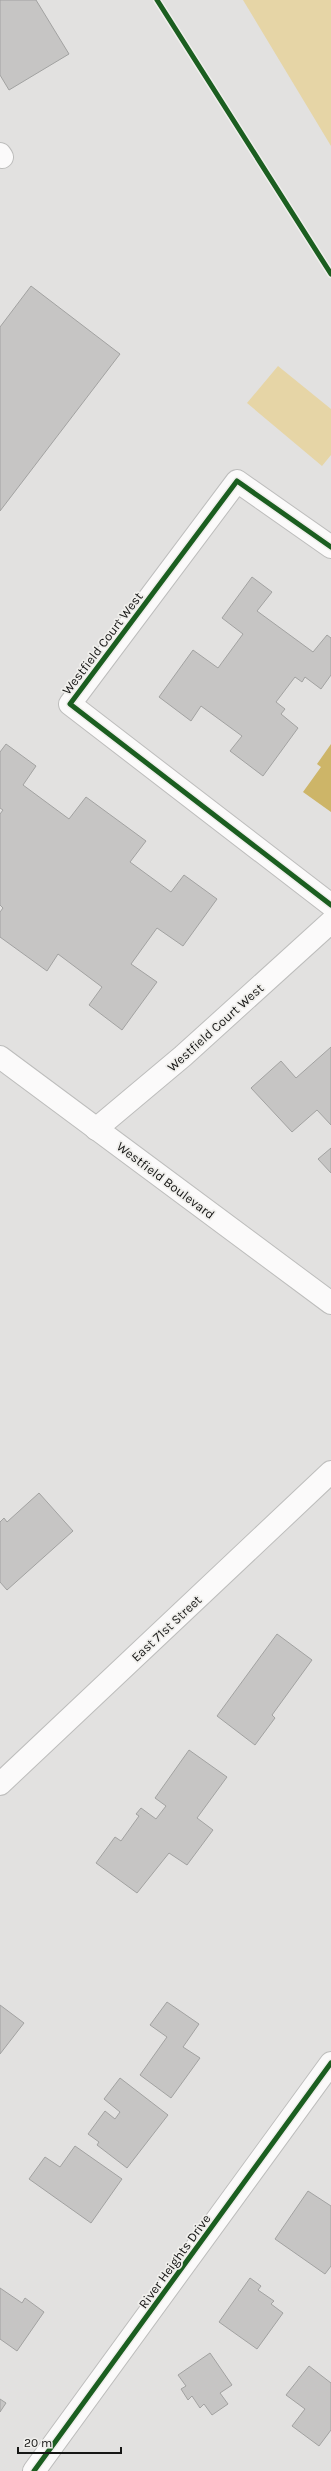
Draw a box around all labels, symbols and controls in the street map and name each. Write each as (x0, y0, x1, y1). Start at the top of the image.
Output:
street label: Westfield Court West (59, 589, 146, 697)
street label: Westfield Court West (164, 980, 267, 1075)
street label: Westfield Boulevard (114, 1139, 218, 1222)
street label: East 71st Street (128, 1592, 205, 1665)
street label: River Heights Drive (135, 2211, 214, 2311)
scale bar (18, 2429, 121, 2455)
text: 20 m (24, 2436, 52, 2450)

